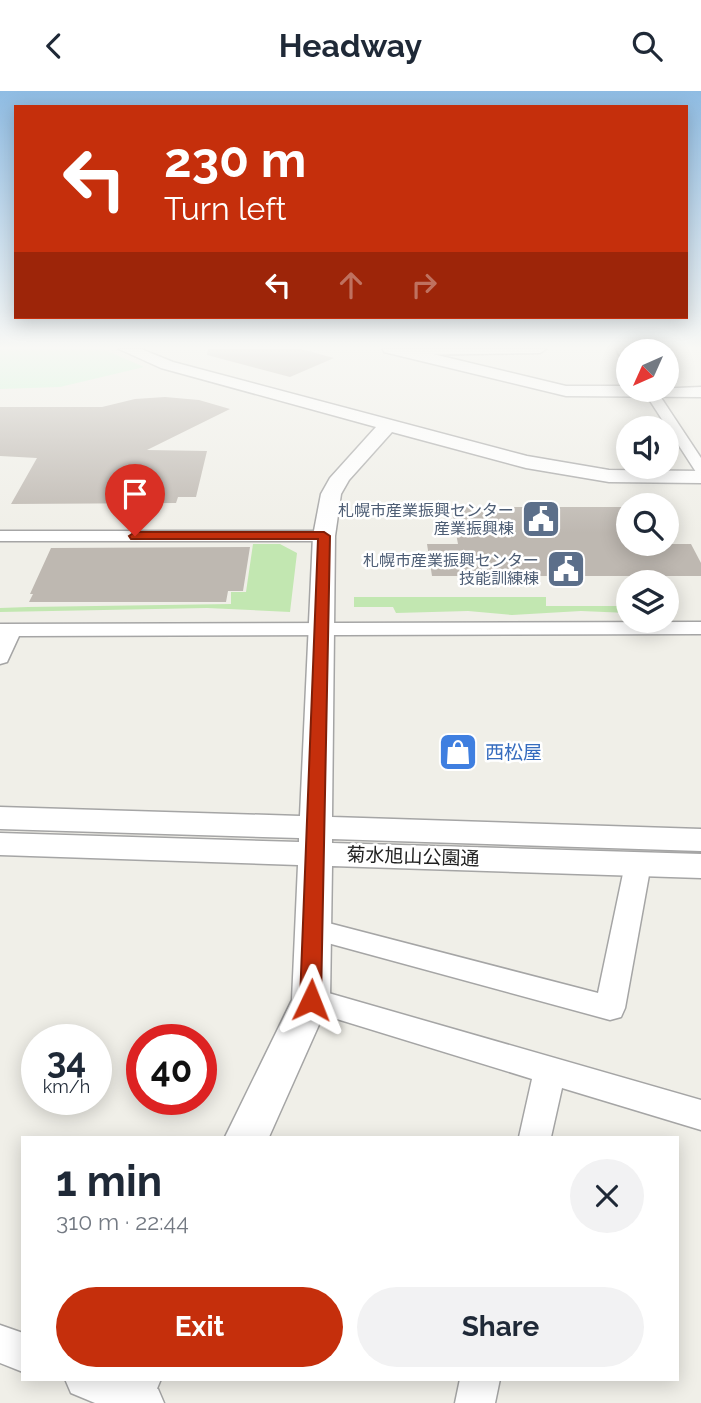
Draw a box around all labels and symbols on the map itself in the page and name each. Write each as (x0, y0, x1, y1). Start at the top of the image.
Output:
north arrow (616, 339, 679, 403)
pin (105, 464, 165, 536)
public building icon: 札幌市産業振興センター 産業振興棟 (520, 498, 562, 540)
place label: 札幌市産業振興センター 産業振興棟 (338, 501, 514, 538)
public building icon: 札幌市産業振興センター 技能訓練棟 (545, 548, 587, 590)
place label: 札幌市産業振興センター 技能訓練棟 (363, 551, 539, 588)
shop icon: 西松屋 (437, 731, 479, 773)
place label: 西松屋 (485, 741, 542, 763)
street label: 菊水旭山公園通 (346, 843, 480, 869)
position arrow (274, 963, 348, 1037)
speed limit sign: 40 (126, 1024, 217, 1115)

